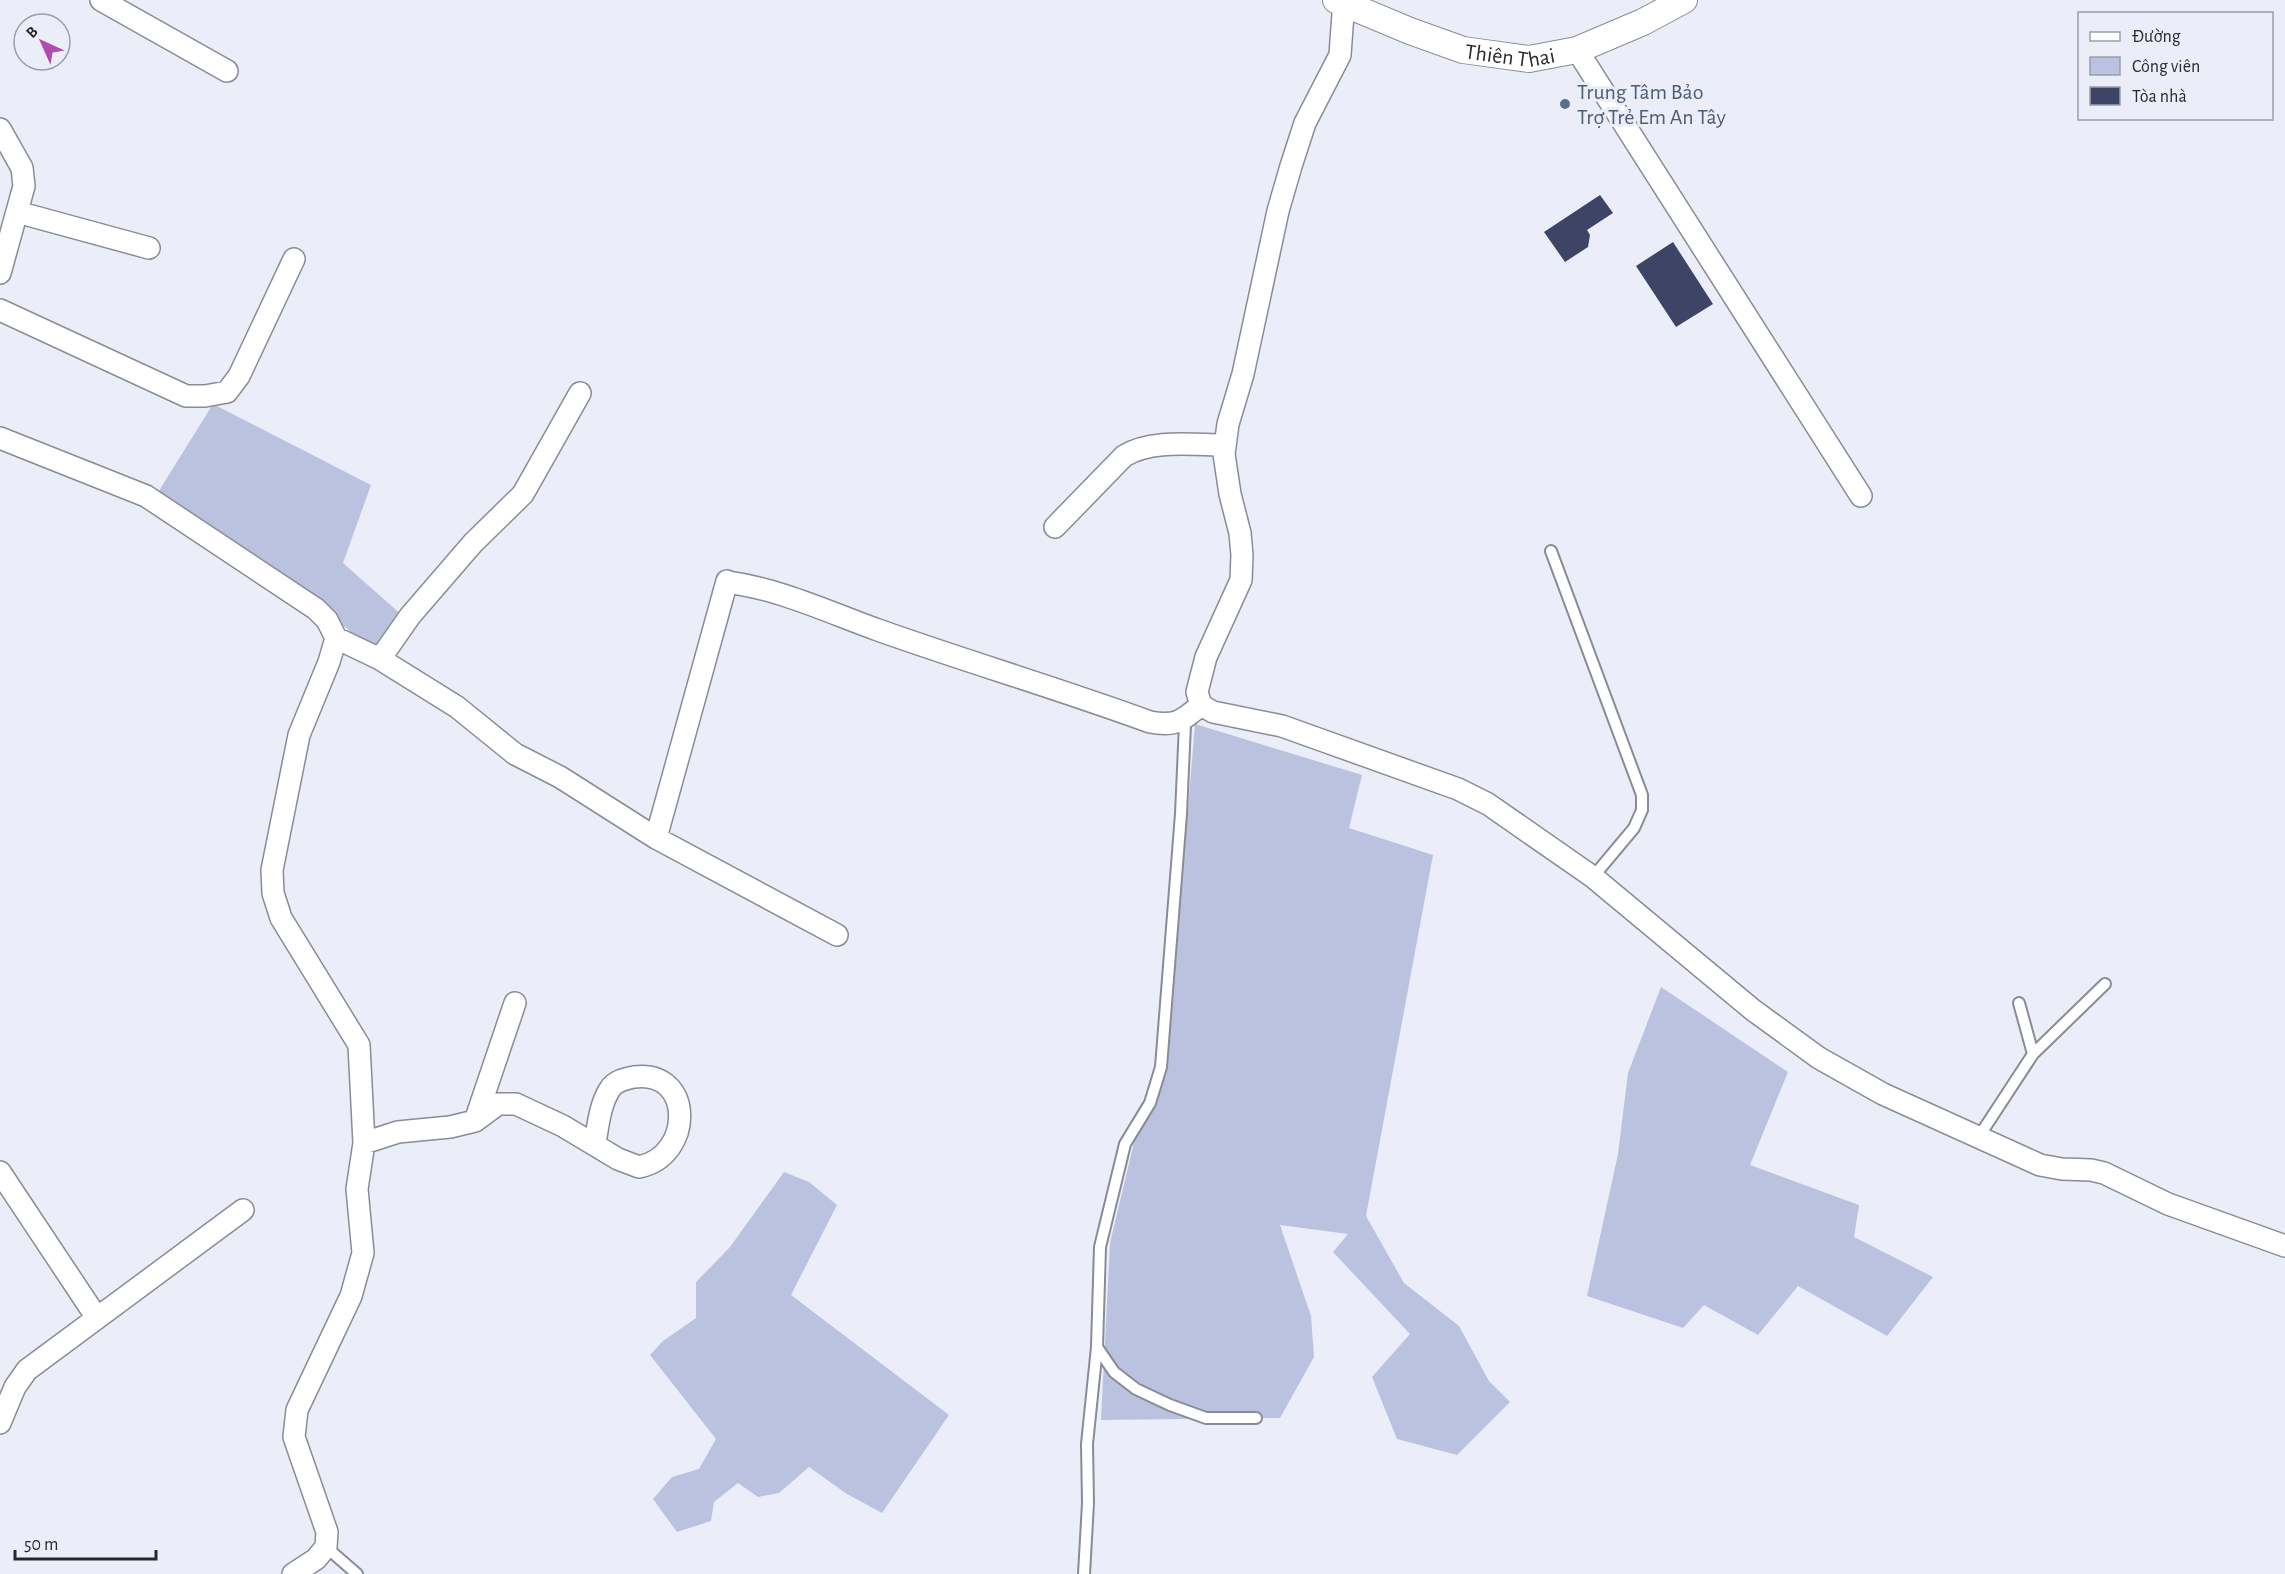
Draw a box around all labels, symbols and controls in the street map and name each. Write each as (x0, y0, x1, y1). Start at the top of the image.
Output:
north arrow (12, 12, 72, 72)
legend (2078, 12, 2273, 120)
text: B (23, 23, 41, 41)
text: Đường (2132, 28, 2181, 46)
street label: Thiên Thai (1464, 40, 1557, 71)
text: Công viên (2132, 58, 2200, 76)
place label: Trung Tâm Bảo Trợ Trẻ Em An Tây (1577, 81, 1726, 128)
text: Tòa nhà (2132, 88, 2187, 106)
marker: Trung Tâm Bảo Trợ Trẻ Em An Tây (1558, 97, 1572, 111)
scale bar (15, 1523, 156, 1561)
text: 50 m (24, 1536, 58, 1554)

